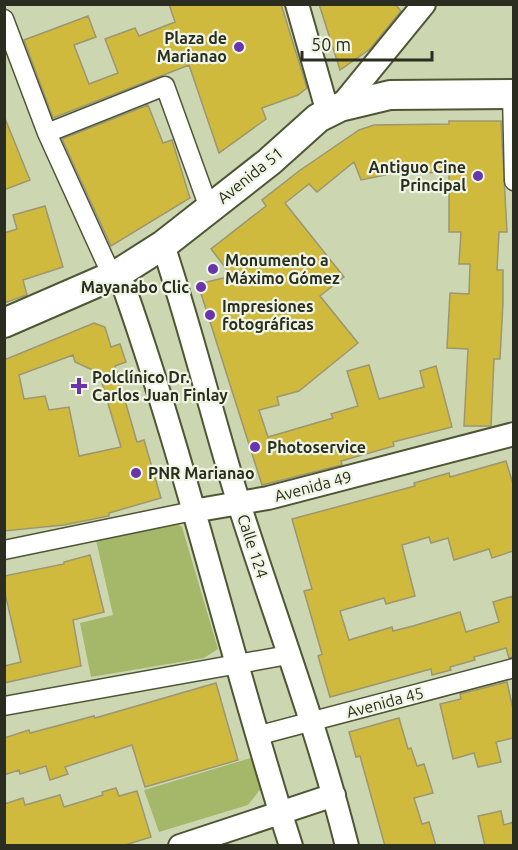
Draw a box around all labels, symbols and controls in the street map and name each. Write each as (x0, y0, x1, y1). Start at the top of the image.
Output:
scale bar (302, 24, 432, 62)
place label: Plaza de Marianao (157, 29, 227, 65)
text: 50 m (311, 34, 351, 54)
marker: Plaza de Marianao (232, 40, 246, 54)
street label: Avenida 51 (214, 143, 286, 207)
place label: Antiguo Cine Principal (369, 158, 466, 194)
marker: Antiguo Cine Principal (471, 169, 485, 183)
place label: Monumento a Máximo Gómez (225, 251, 340, 287)
marker: Monumento a Máximo Gómez (206, 262, 220, 276)
place label: Mayanabo Clic (81, 278, 189, 296)
marker: Mayanabo Clic (194, 280, 208, 294)
place label: Impresiones fotográficas (222, 297, 314, 333)
marker: Impresiones fotográficas (203, 308, 217, 322)
place label: Polclínico Dr. Carlos Juan Finlay (92, 368, 228, 404)
marker: Polclínico Dr. Carlos Juan Finlay (70, 377, 88, 395)
place label: Photoservice (267, 438, 366, 456)
marker: Photoservice (248, 440, 262, 454)
place label: PNR Marianao (148, 464, 255, 482)
marker: PNR Marianao (129, 466, 143, 480)
street label: Avenida 49 (272, 467, 354, 505)
street label: Calle 124 (234, 512, 272, 580)
street label: Avenida 45 (344, 683, 426, 721)

